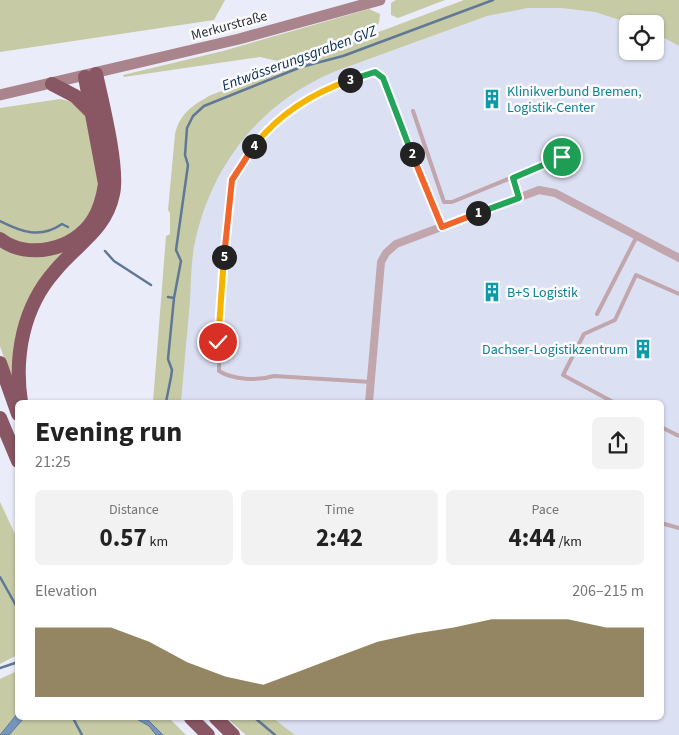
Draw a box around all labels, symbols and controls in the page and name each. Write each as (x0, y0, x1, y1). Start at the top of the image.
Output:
street label: Merkurstraße (189, 6, 270, 46)
map controls (619, 15, 664, 60)
button: locate (619, 15, 664, 60)
water label: Entwässerungsgraben GVZ (219, 20, 381, 96)
pin: 3 (338, 68, 362, 92)
text: 3 (347, 70, 354, 90)
place label: Klinikverbund Bremen, Logistik-Center (507, 82, 642, 118)
building icon: Klinikverbund Bremen, Logistik-Center (481, 88, 503, 110)
pin: 4 (242, 134, 266, 158)
text: 4 (251, 136, 258, 156)
pin (541, 136, 583, 178)
pin: 2 (400, 142, 424, 166)
icon: arrive (548, 143, 576, 171)
text: 2 (409, 144, 416, 164)
pin: 1 (466, 200, 490, 226)
text: 1 (475, 203, 482, 223)
pin: 5 (212, 244, 236, 270)
text: 5 (221, 247, 228, 267)
building icon: B+S Logistik (481, 281, 503, 303)
place label: B+S Logistik (507, 283, 578, 303)
pin (197, 321, 239, 363)
icon: check (204, 328, 232, 356)
building icon: Dachser-Logistikzentrum (632, 338, 654, 360)
place label: Dachser-Logistikzentrum (482, 340, 628, 360)
text: Evening run (35, 412, 182, 452)
button: share (592, 417, 644, 469)
text: 21:25 (35, 451, 71, 473)
text: Distance (109, 500, 159, 520)
text: Time (325, 500, 354, 520)
text: Pace (531, 500, 559, 520)
text: 0.57 (100, 520, 147, 556)
text: 2:42 (316, 520, 363, 556)
text: 4:44 (508, 520, 556, 556)
text: km (147, 532, 168, 552)
text: /km (556, 532, 582, 552)
text: Elevation (35, 580, 97, 602)
text: 206–215 m (572, 580, 644, 602)

